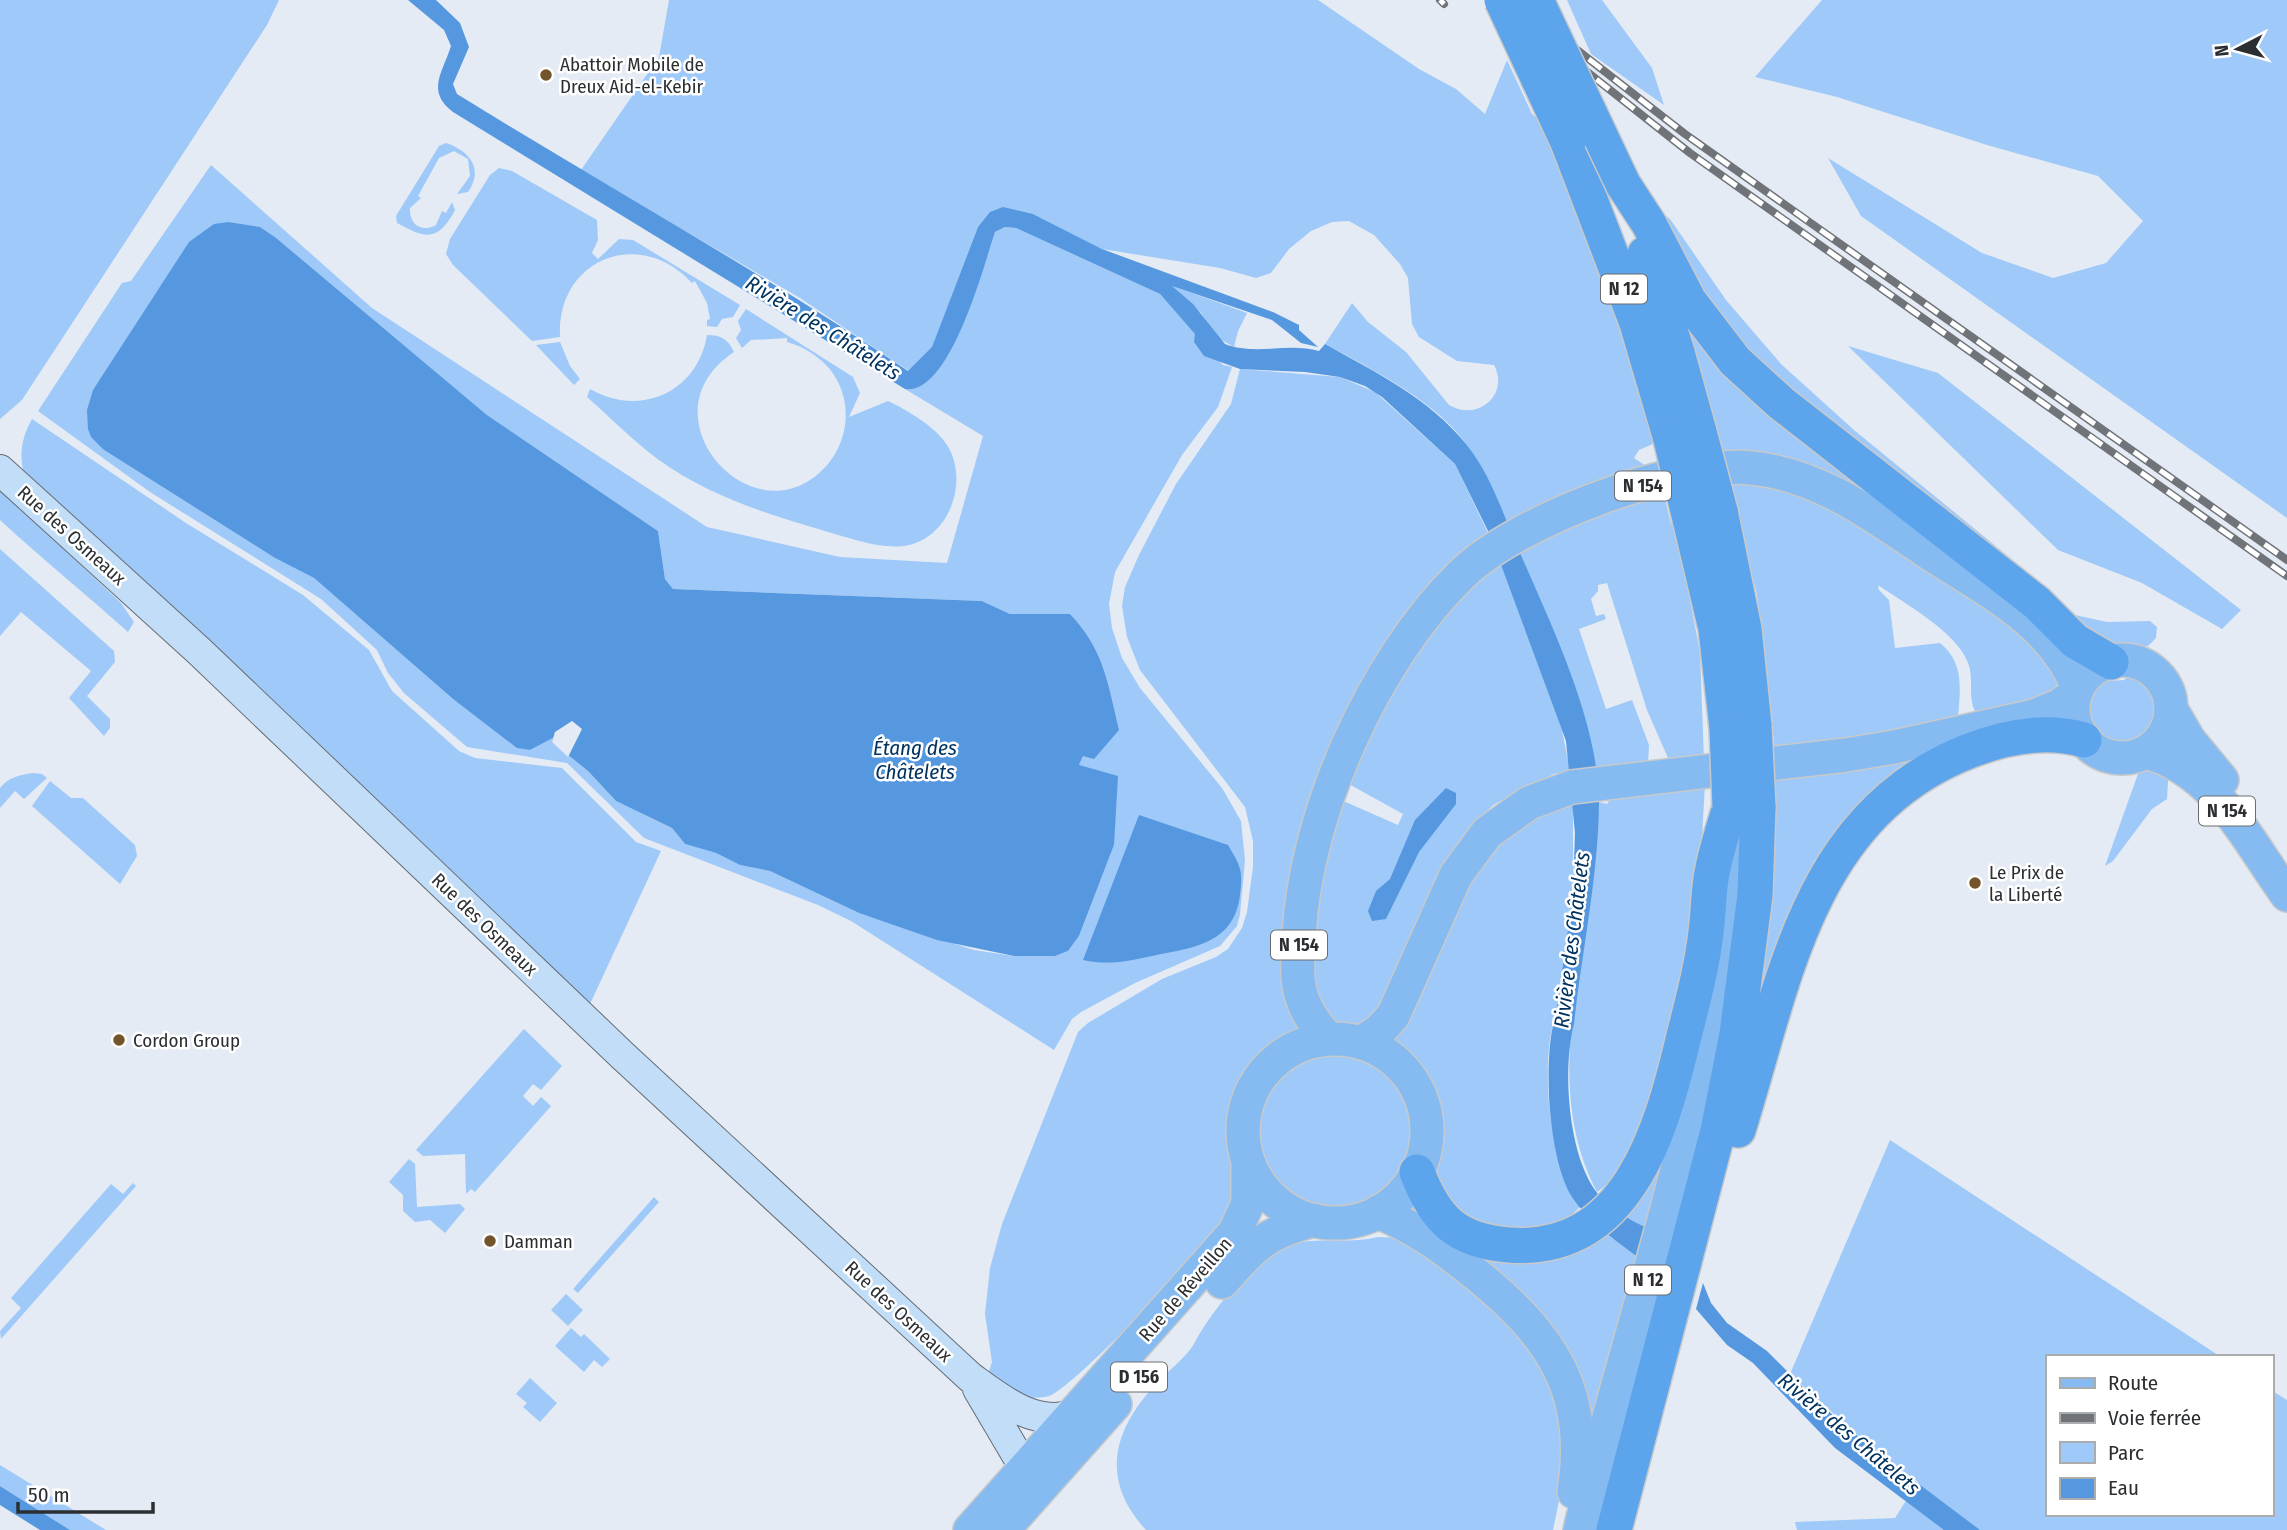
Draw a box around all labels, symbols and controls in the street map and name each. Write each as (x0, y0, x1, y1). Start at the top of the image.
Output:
north arrow (2203, 14, 2273, 84)
text: N (2210, 44, 2234, 58)
place label: Abattoir Mobile de Dreux Aid-el-Kebir (560, 53, 704, 98)
marker: Abattoir Mobile de Dreux Aid-el-Kebir (538, 67, 554, 83)
water label: Rivière des Châtelets (741, 270, 905, 386)
road number: N 12 (1601, 274, 1647, 304)
road number: N 154 (1615, 472, 1671, 500)
street label: Rue des Osmeaux (13, 481, 131, 590)
water label: Étang des Châtelets (873, 735, 957, 785)
road number: N 154 (2199, 796, 2255, 826)
water label: Rivière des Châtelets (1548, 850, 1596, 1030)
place label: Le Prix de la Liberté (1989, 861, 2064, 906)
street label: Rue des Osmeaux (427, 868, 543, 981)
marker: Le Prix de la Liberté (1967, 875, 1983, 891)
road number: N 154 (1271, 930, 1327, 960)
place label: Cordon Group (133, 1029, 240, 1052)
marker: Cordon Group (111, 1032, 127, 1048)
place label: Damman (504, 1230, 573, 1253)
marker: Damman (482, 1233, 498, 1249)
street label: Rue de Réveillon (1134, 1233, 1237, 1346)
street label: Rue des Osmeaux (840, 1256, 957, 1367)
road number: N 12 (1625, 1266, 1671, 1294)
legend (2046, 1355, 2273, 1516)
road number: D 156 (1111, 1362, 1167, 1392)
water label: Rivière des Châtelets (1773, 1367, 1925, 1501)
text: Route (2108, 1370, 2158, 1396)
text: Voie ferrée (2108, 1405, 2201, 1431)
text: Parc (2108, 1440, 2144, 1466)
scale bar (18, 1470, 152, 1514)
text: Eau (2108, 1475, 2139, 1501)
text: 50 m (28, 1482, 70, 1508)

